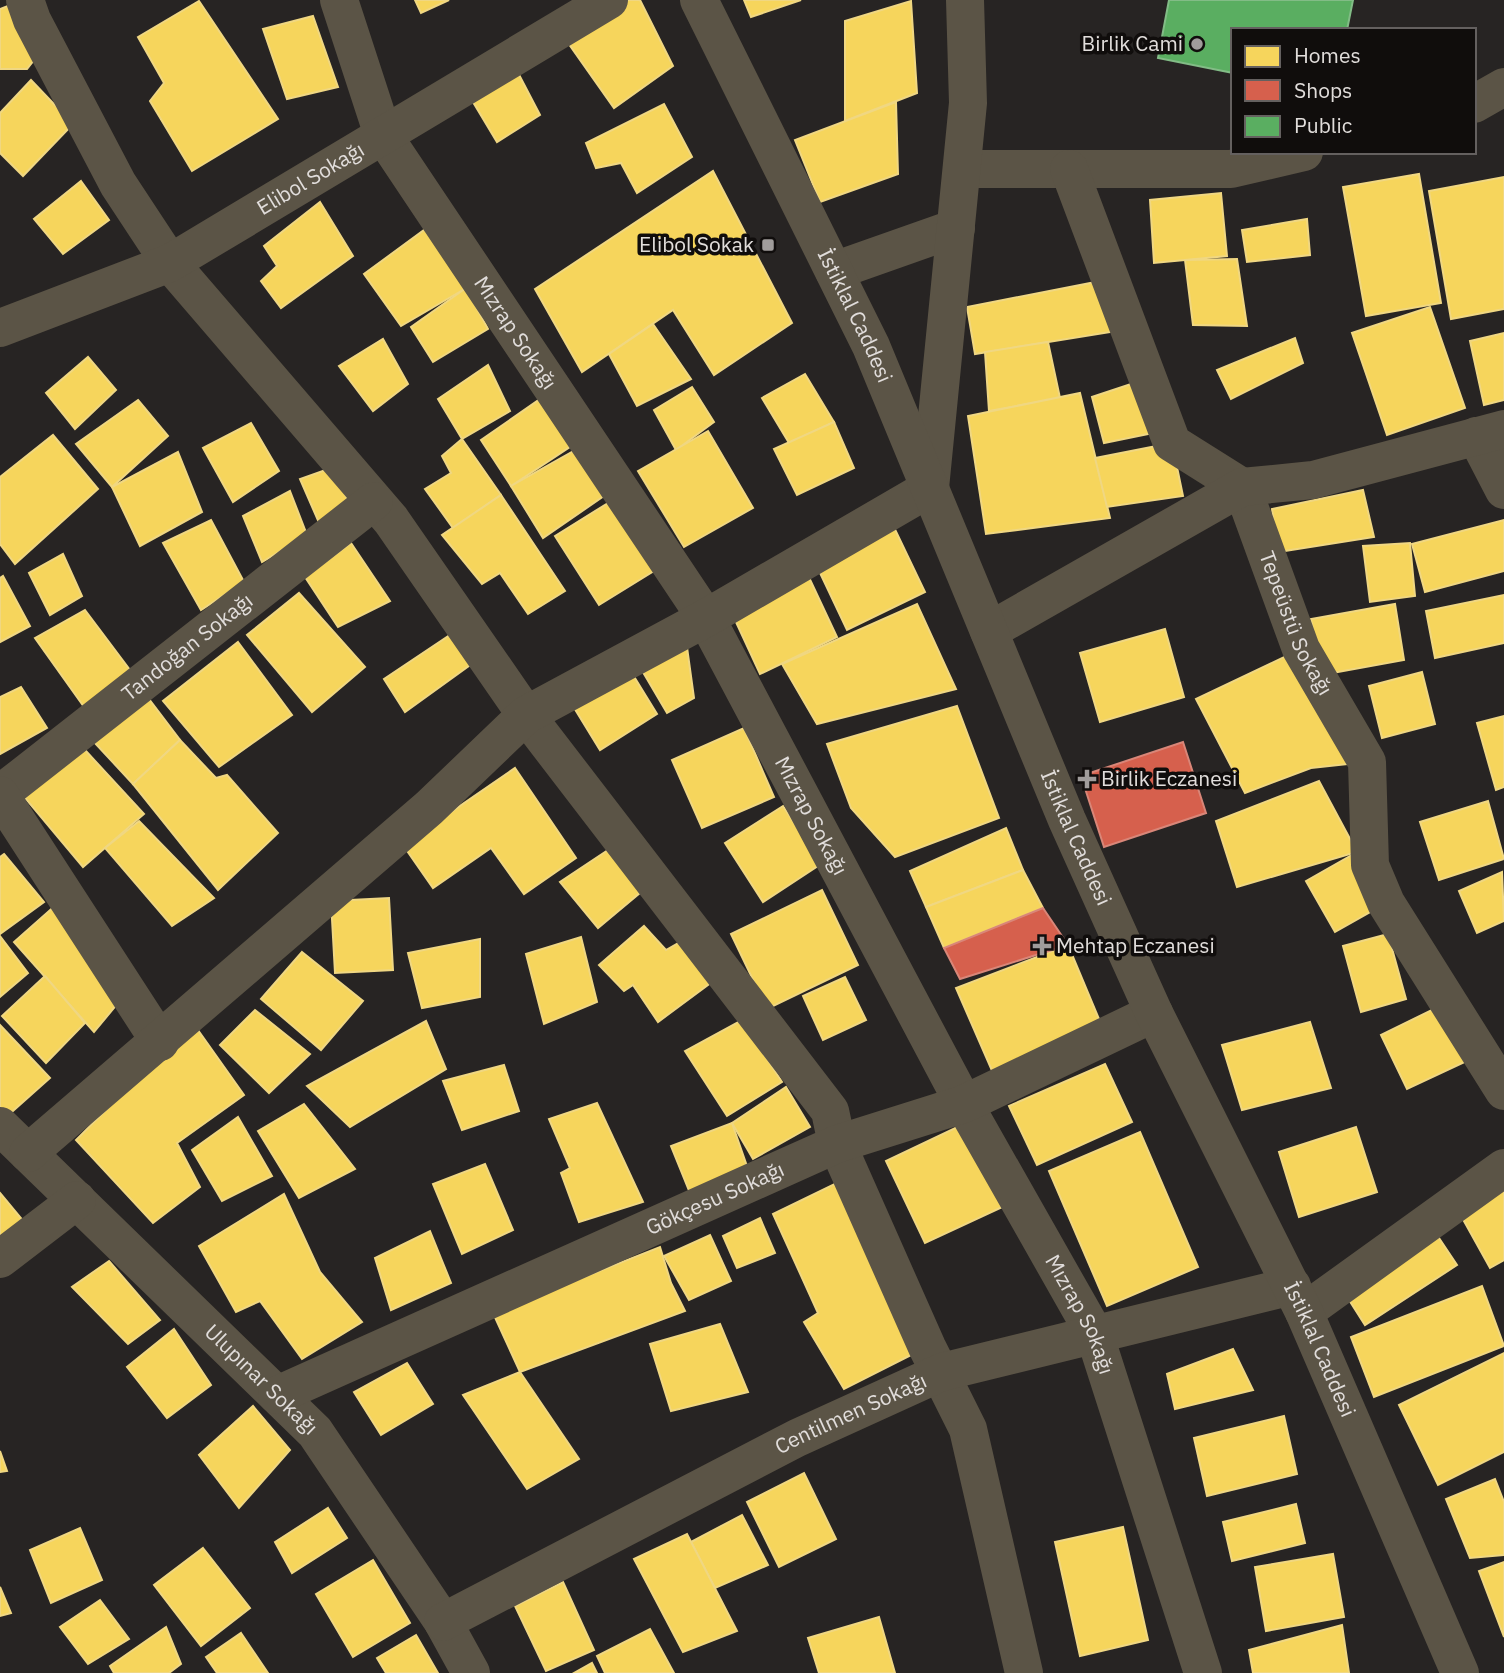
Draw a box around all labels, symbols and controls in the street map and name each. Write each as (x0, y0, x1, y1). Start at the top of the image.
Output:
legend (1231, 28, 1476, 154)
place label: Birlik Cami (1082, 29, 1183, 57)
marker: Birlik Cami (1189, 36, 1205, 52)
text: Homes (1294, 41, 1361, 69)
text: Shops (1294, 76, 1352, 104)
text: Public (1294, 111, 1352, 139)
street label: Elibol Sokağı (251, 135, 369, 221)
place label: Elibol Sokak (639, 230, 754, 258)
marker: Elibol Sokak (760, 237, 776, 253)
street label: İstiklal Caddesi (812, 243, 900, 386)
street label: Mızrap Sokağı (468, 270, 564, 394)
street label: Tepeüstü Sokağı (1253, 547, 1340, 700)
street label: Tandoğan Sokağı (115, 586, 258, 707)
street label: Mızrap Sokağı (769, 751, 855, 880)
place label: Birlik Eczanesi (1101, 764, 1237, 792)
street label: İstiklal Caddesi (1035, 765, 1119, 910)
marker: Birlik Eczanesi (1079, 771, 1095, 787)
place label: Mehtap Eczanesi (1056, 931, 1215, 959)
marker: Mehtap Eczanesi (1034, 938, 1050, 954)
street label: Gökçesu Sokağı (641, 1155, 788, 1241)
street label: Mızrap Sokağı (1039, 1249, 1121, 1378)
street label: İstiklal Caddesi (1278, 1276, 1363, 1421)
street label: Ulupınar Sokağı (199, 1317, 325, 1440)
street label: Centilmen Sokağı (770, 1366, 931, 1460)

